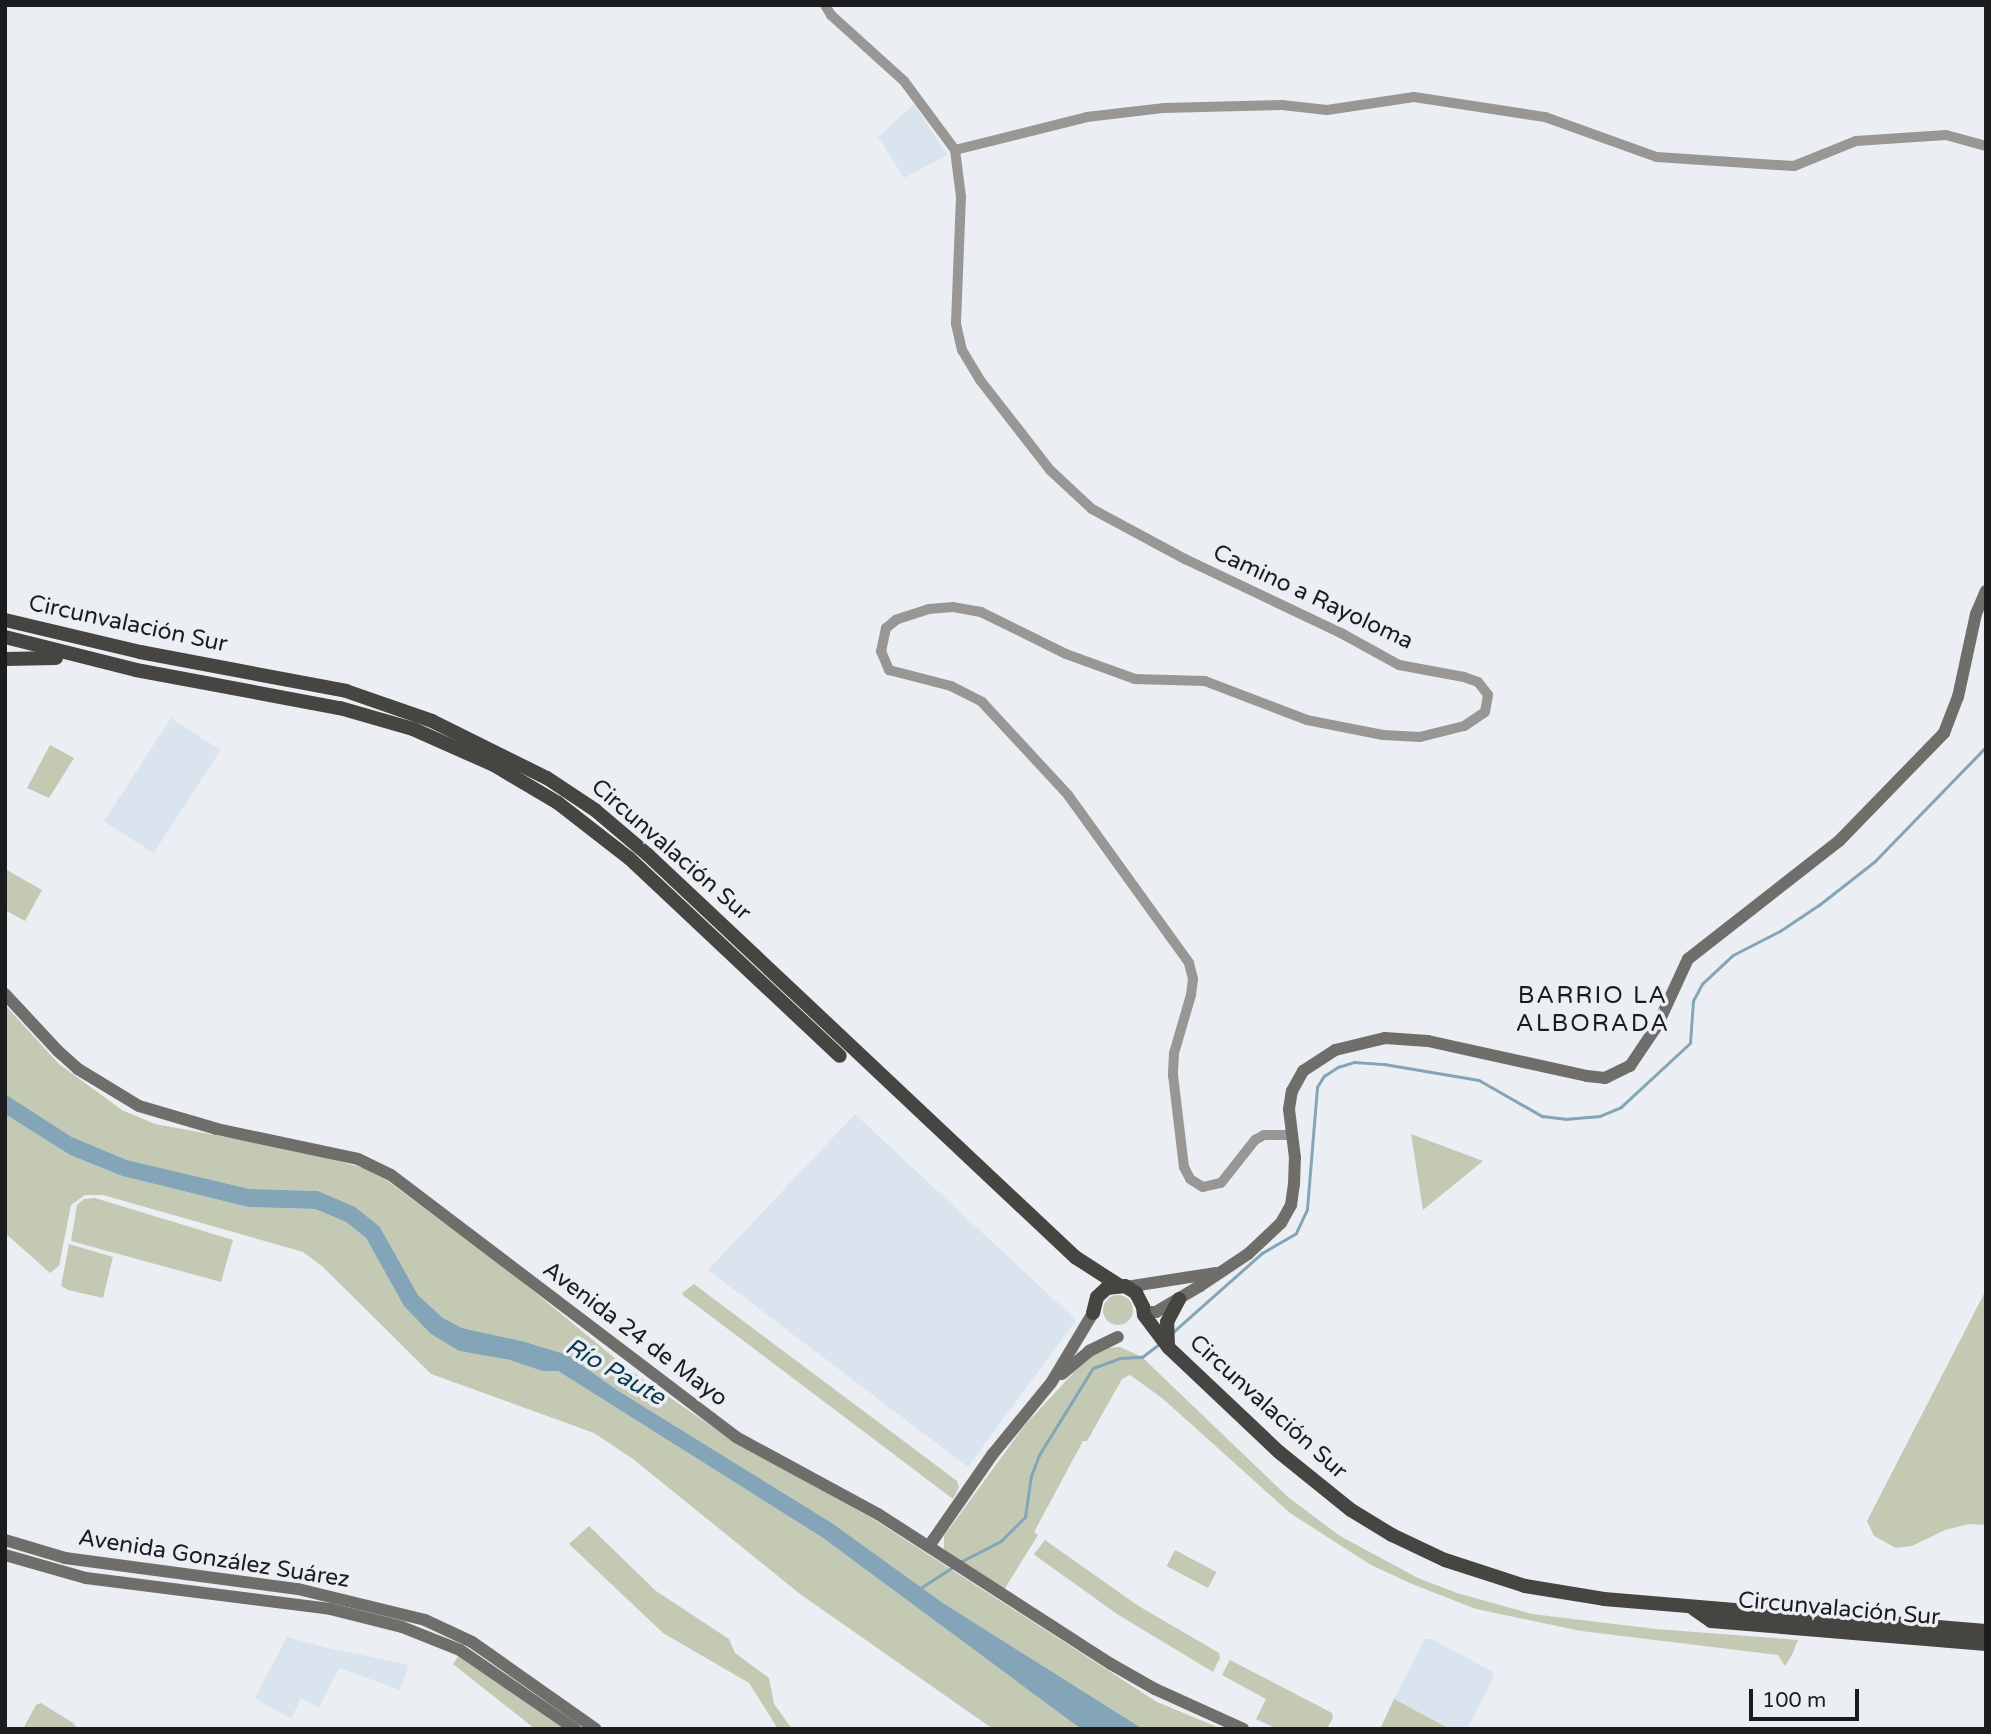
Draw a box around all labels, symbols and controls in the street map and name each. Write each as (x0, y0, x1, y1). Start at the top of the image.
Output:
street label: Camino a Rayoloma (1209, 539, 1417, 655)
street label: Circunvalación Sur (26, 589, 230, 659)
street label: Circunvalación Sur (585, 773, 757, 927)
district label: BARRIO LA ALBORADA (1517, 982, 1669, 1038)
street label: Avenida 24 de Mayo (537, 1256, 733, 1412)
street label: Circunvalación Sur (1183, 1329, 1353, 1485)
water label: Río Paute (560, 1332, 670, 1412)
street label: Avenida González Suárez (76, 1524, 352, 1594)
street label: Circunvalación Sur (1737, 1586, 1941, 1632)
scale bar (1753, 1674, 1863, 1718)
text: 100 m (1762, 1688, 1826, 1713)

